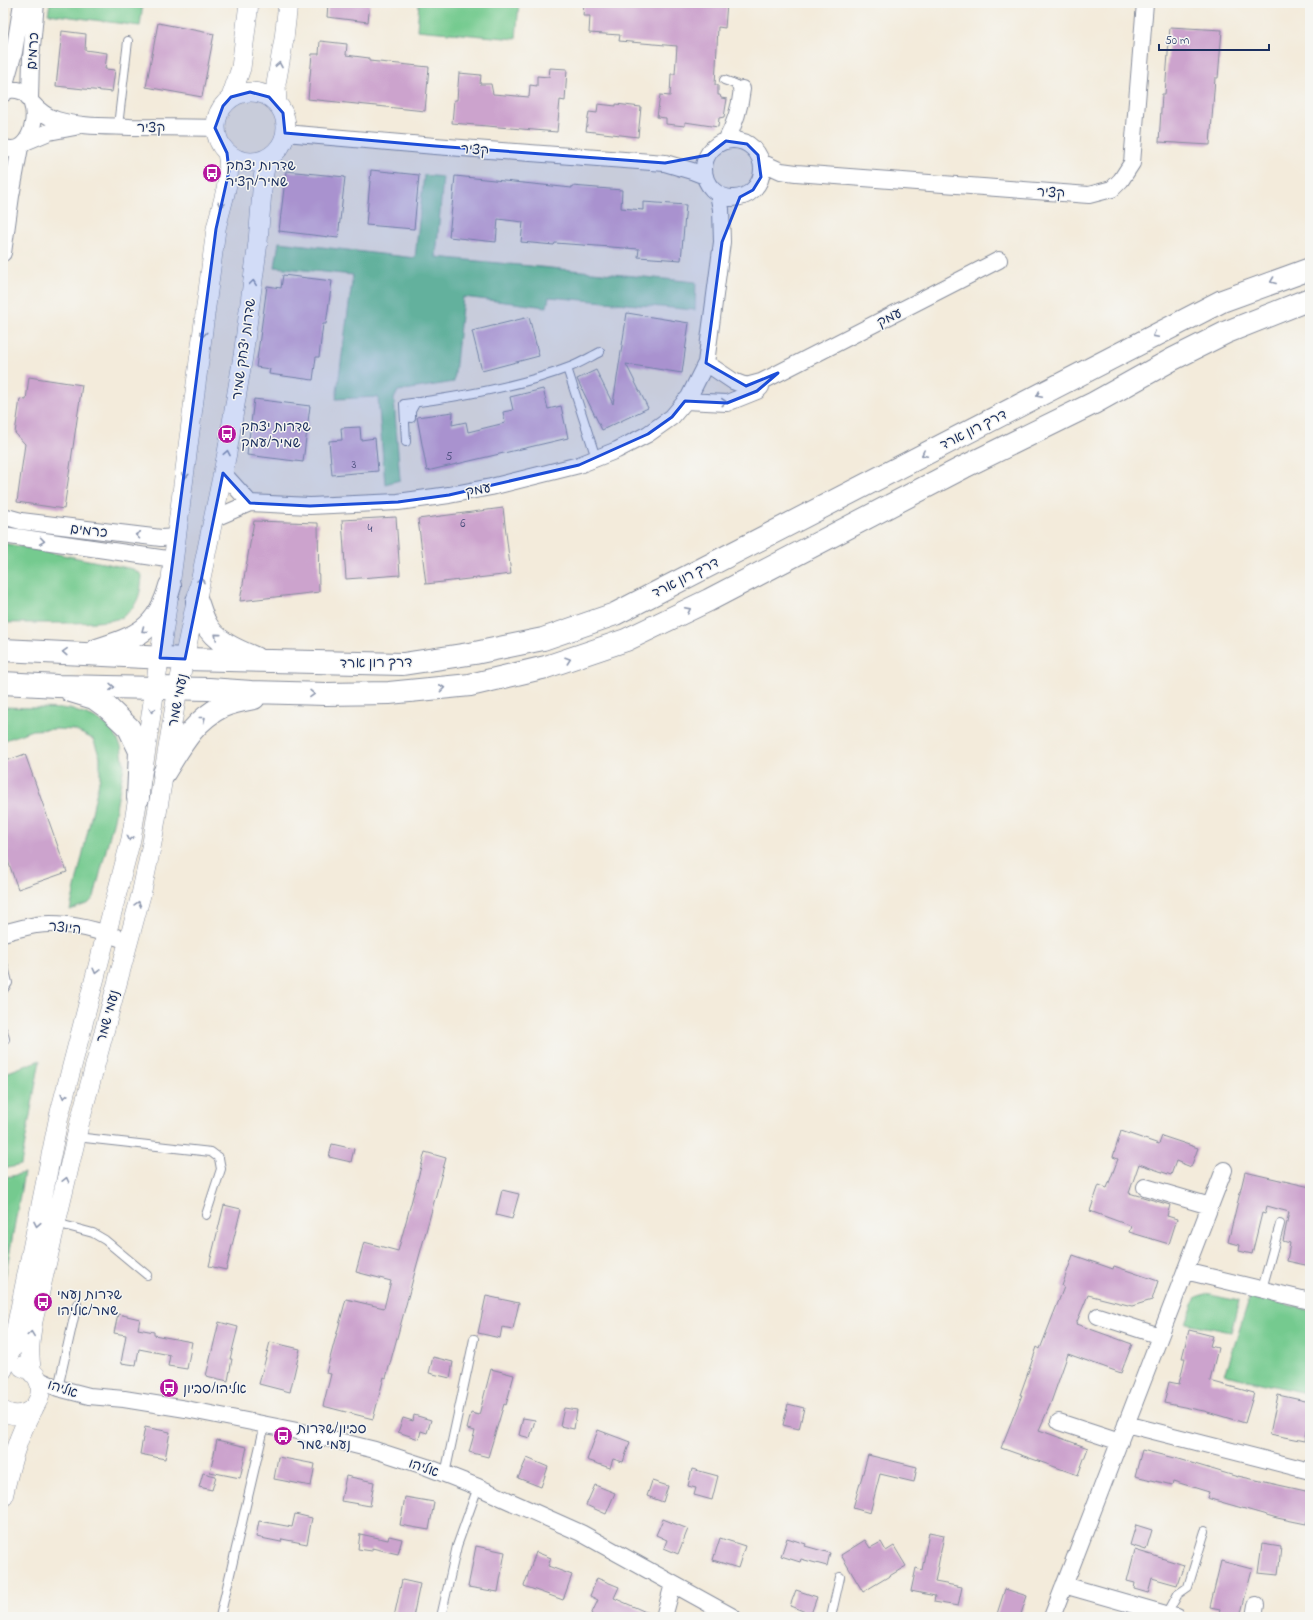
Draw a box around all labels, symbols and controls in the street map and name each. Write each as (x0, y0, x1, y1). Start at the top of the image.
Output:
scale bar (1159, 26, 1269, 52)
street label: כרמים (22, 32, 45, 71)
text: 50 m (1165, 32, 1189, 50)
one-way arrow (274, 62, 283, 68)
street label: קציר (137, 118, 165, 139)
street label: קציר (460, 139, 490, 162)
place label: שדרות יצחק שמיר/קציר (226, 156, 296, 193)
bus stop icon: שדרות יצחק שמיר/קציר (201, 162, 223, 184)
street label: קציר (1036, 182, 1066, 205)
one-way arrow (218, 202, 226, 208)
one-way arrow (1270, 277, 1277, 285)
one-way arrow (248, 280, 257, 286)
street label: שדרות יצחק שמיר (227, 297, 262, 401)
street label: עמק (873, 303, 906, 334)
one-way arrow (1152, 330, 1159, 338)
one-way arrow (199, 331, 208, 337)
one-way arrow (1036, 390, 1044, 398)
one-way arrow (721, 398, 727, 407)
street label: דרך רון ארד (937, 404, 1011, 456)
place label: שדרות יצחק שמיר/עמק (241, 417, 311, 454)
bus stop icon: שדרות יצחק שמיר/עמק (216, 423, 238, 445)
house number: 5 (446, 448, 453, 466)
one-way arrow (222, 449, 230, 456)
one-way arrow (921, 450, 928, 457)
house number: 3 (352, 456, 357, 474)
one-way arrow (180, 473, 189, 480)
street label: עמק (464, 478, 493, 503)
house number: 6 (460, 515, 466, 533)
street label: כרמים (69, 519, 109, 544)
house number: 4 (368, 520, 373, 538)
one-way arrow (135, 531, 141, 540)
one-way arrow (39, 536, 45, 545)
street label: דרך רון ארד (649, 552, 723, 604)
one-way arrow (196, 577, 204, 583)
one-way arrow (684, 607, 692, 615)
one-way arrow (141, 625, 148, 632)
one-way arrow (215, 634, 222, 641)
one-way arrow (62, 648, 68, 657)
street label: דרך רון ארד (339, 652, 413, 675)
one-way arrow (565, 656, 572, 664)
street label: נעמי שמר (163, 672, 194, 729)
one-way arrow (109, 682, 115, 691)
one-way arrow (439, 683, 445, 692)
one-way arrow (309, 690, 315, 698)
one-way arrow (148, 707, 157, 713)
one-way arrow (198, 717, 205, 724)
one-way arrow (127, 835, 135, 842)
one-way arrow (133, 900, 142, 907)
street label: היוצר (47, 916, 82, 941)
one-way arrow (92, 967, 101, 974)
street label: נעמי שמר (91, 988, 126, 1045)
one-way arrow (60, 1093, 68, 1100)
one-way arrow (61, 1177, 69, 1183)
one-way arrow (34, 1221, 42, 1227)
place label: שדרות נעמי שמר/אליהו (57, 1285, 123, 1322)
bus stop icon: שדרות נעמי שמר/אליהו (32, 1291, 54, 1313)
one-way arrow (26, 1331, 35, 1337)
street label: אליהו (45, 1375, 80, 1404)
bus stop icon: אליהו/סביון (158, 1377, 180, 1399)
place label: אליהו/סביון (183, 1379, 246, 1400)
place label: סביון/שדרות נעמי שמר (296, 1419, 367, 1456)
bus stop icon: סביון/שדרות נעמי שמר (272, 1425, 294, 1447)
street label: אליהו (405, 1453, 442, 1483)

